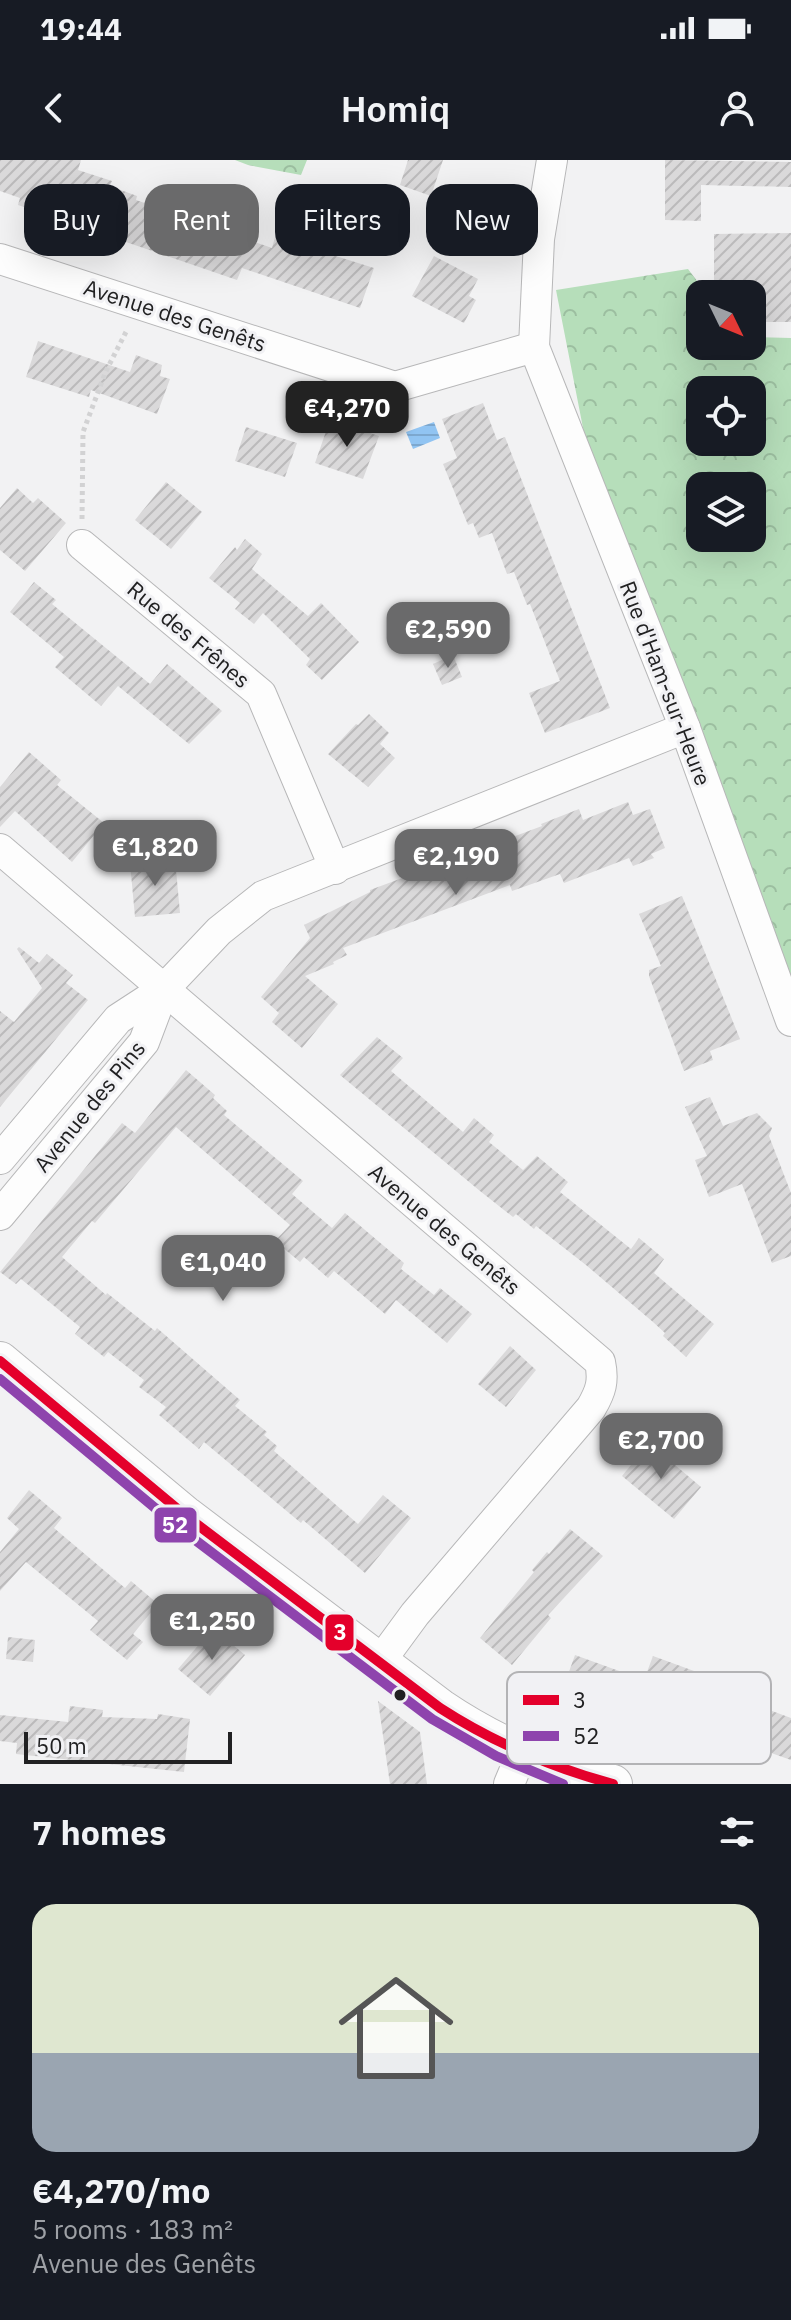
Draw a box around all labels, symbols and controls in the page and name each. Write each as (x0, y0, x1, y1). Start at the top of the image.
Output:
text: 19:44 (40, 9, 122, 48)
text: Homiq (341, 85, 450, 132)
icon: back (32, 86, 76, 130)
icon: person (715, 86, 759, 130)
chip: Buy (24, 184, 128, 256)
chip: Rent (144, 184, 259, 256)
chip: Filters (275, 184, 410, 256)
chip: New (426, 184, 538, 256)
street label: Avenue des Genêts (80, 272, 270, 358)
north arrow (686, 280, 766, 360)
map controls (686, 280, 766, 552)
button: locate (686, 376, 766, 456)
pin: €4,270 (282, 381, 412, 449)
text: €4,270 (304, 390, 390, 424)
button: layers (686, 472, 766, 552)
street label: Rue des Frênes (122, 574, 256, 694)
street label: Rue d'Ham-sur-Heure (614, 577, 718, 789)
pin: €2,590 (383, 602, 513, 670)
text: €2,590 (405, 611, 491, 645)
pin: €1,820 (90, 820, 220, 888)
text: €1,820 (112, 829, 198, 863)
pin: €2,190 (391, 829, 521, 897)
text: €2,190 (413, 838, 499, 872)
street label: Avenue des Pins (27, 1034, 151, 1178)
street label: Avenue des Genêts (363, 1157, 527, 1301)
pin: €1,040 (158, 1235, 288, 1303)
text: €1,040 (180, 1244, 266, 1278)
pin: €2,700 (596, 1413, 726, 1481)
text: €2,700 (618, 1422, 704, 1456)
line badge: 52 (153, 1506, 198, 1544)
text: 52 (162, 1510, 188, 1539)
pin: €1,250 (147, 1594, 277, 1662)
text: €1,250 (169, 1603, 255, 1637)
line badge: 3 (324, 1613, 355, 1652)
text: 3 (333, 1617, 347, 1646)
legend (507, 1672, 771, 1764)
text: 3 (573, 1685, 586, 1714)
unlabelled marker (392, 1687, 408, 1703)
text: 52 (573, 1721, 599, 1750)
scale bar (24, 1728, 232, 1764)
text: 50 m (36, 1731, 87, 1760)
text: 7 homes (32, 1810, 167, 1854)
icon: filters (715, 1810, 759, 1854)
icon: home (324, 1956, 468, 2100)
text: €4,270/mo (32, 2168, 210, 2212)
text: 5 rooms · 183 m² (32, 2212, 233, 2246)
text: Avenue des Genêts (32, 2246, 256, 2280)

